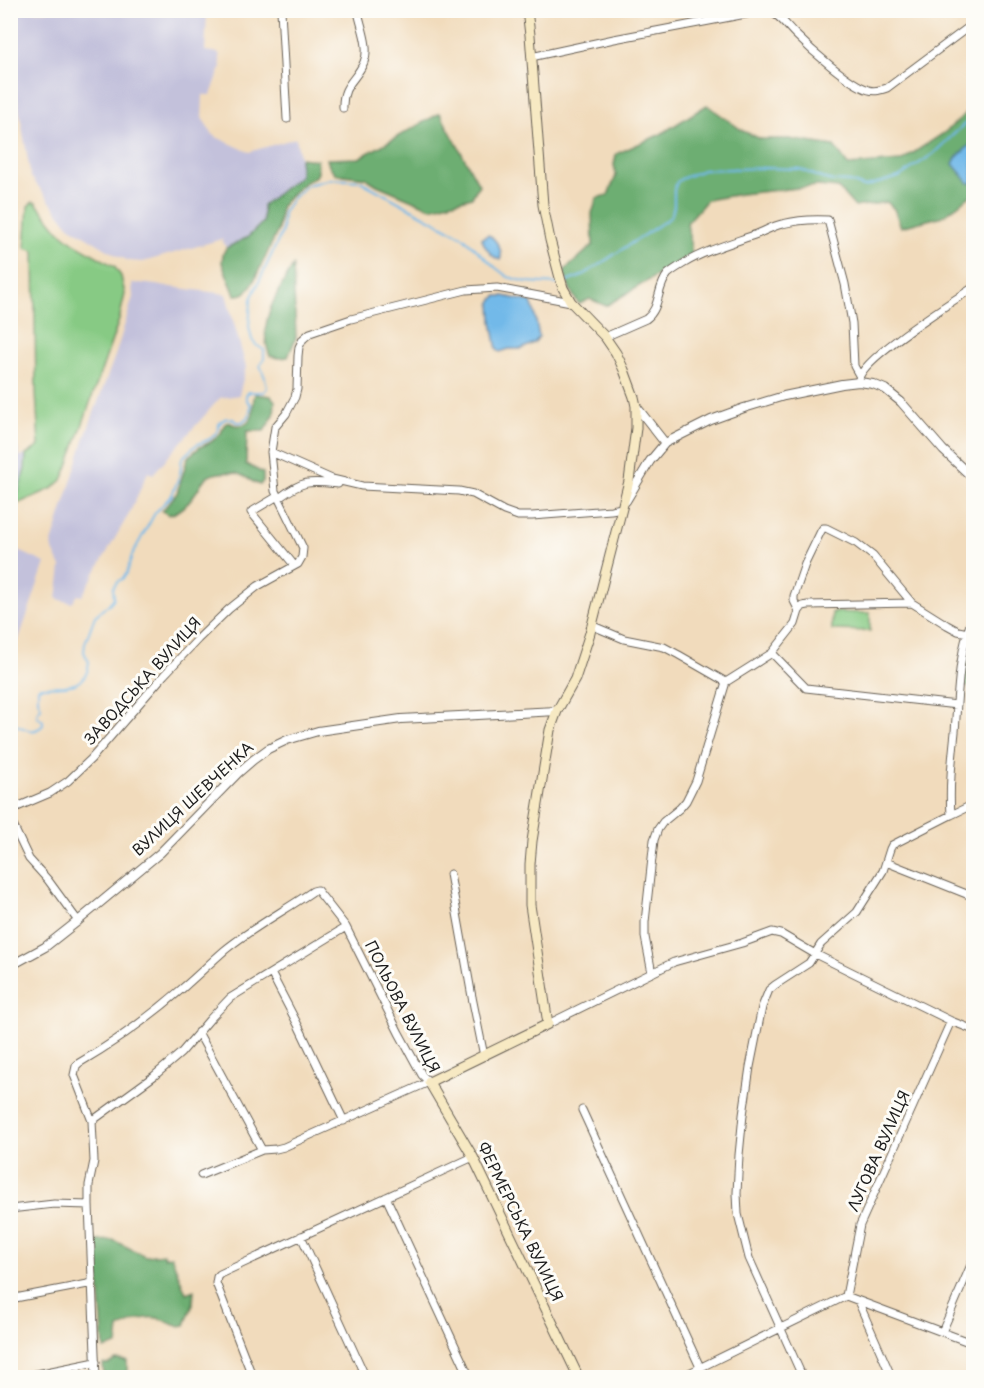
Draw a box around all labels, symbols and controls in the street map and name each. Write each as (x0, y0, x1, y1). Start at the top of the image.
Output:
street label: ЗАВОДСЬКА ВУЛИЦЯ (78, 611, 206, 749)
street label: ВУЛИЦЯ ШЕВЧЕНКА (126, 736, 258, 860)
street label: ПОЛЬОВА ВУЛИЦЯ (360, 936, 447, 1077)
street label: ЛУГОВА ВУЛИЦЯ (841, 1086, 915, 1215)
street label: ФЕРМЕРСЬКА ВУЛИЦЯ (473, 1138, 570, 1305)

